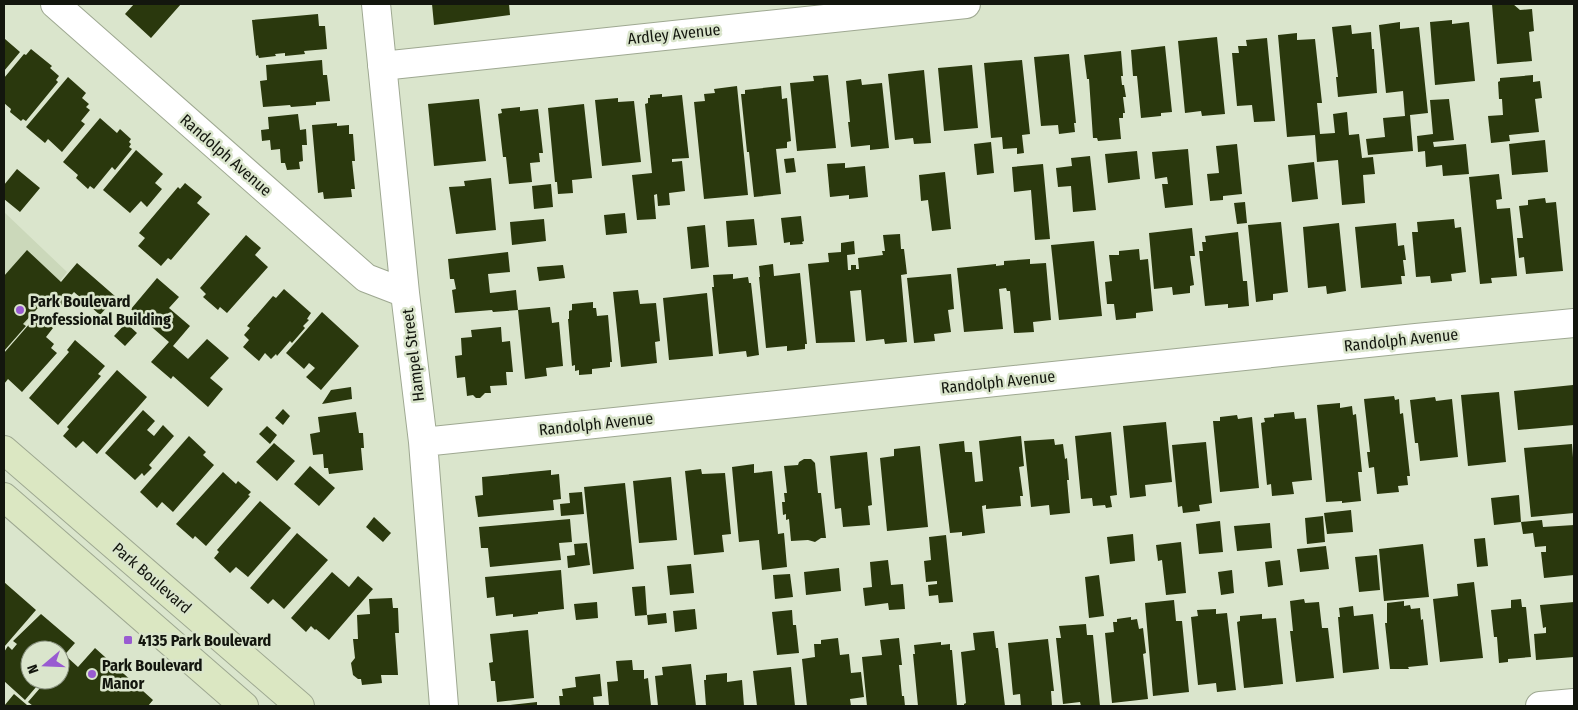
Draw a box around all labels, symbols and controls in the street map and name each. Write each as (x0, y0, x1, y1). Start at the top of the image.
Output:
street label: Ardley Avenue (627, 20, 721, 48)
street label: Randolph Avenue (176, 110, 276, 200)
place label: Park Boulevard Professional Building (30, 292, 171, 329)
marker: Park Boulevard Professional Building (14, 304, 26, 316)
street label: Hampel Street (398, 307, 428, 403)
street label: Randolph Avenue (1343, 325, 1459, 355)
street label: Randolph Avenue (940, 367, 1056, 397)
street label: Randolph Avenue (538, 409, 654, 439)
street label: Park Boulevard (109, 539, 195, 617)
place label: 4135 Park Boulevard (138, 631, 271, 650)
marker: 4135 Park Boulevard (122, 634, 134, 646)
north arrow (20, 640, 70, 690)
place label: Park Boulevard Manor (102, 656, 203, 693)
text: N (24, 662, 43, 676)
marker: Park Boulevard Manor (86, 668, 98, 680)

